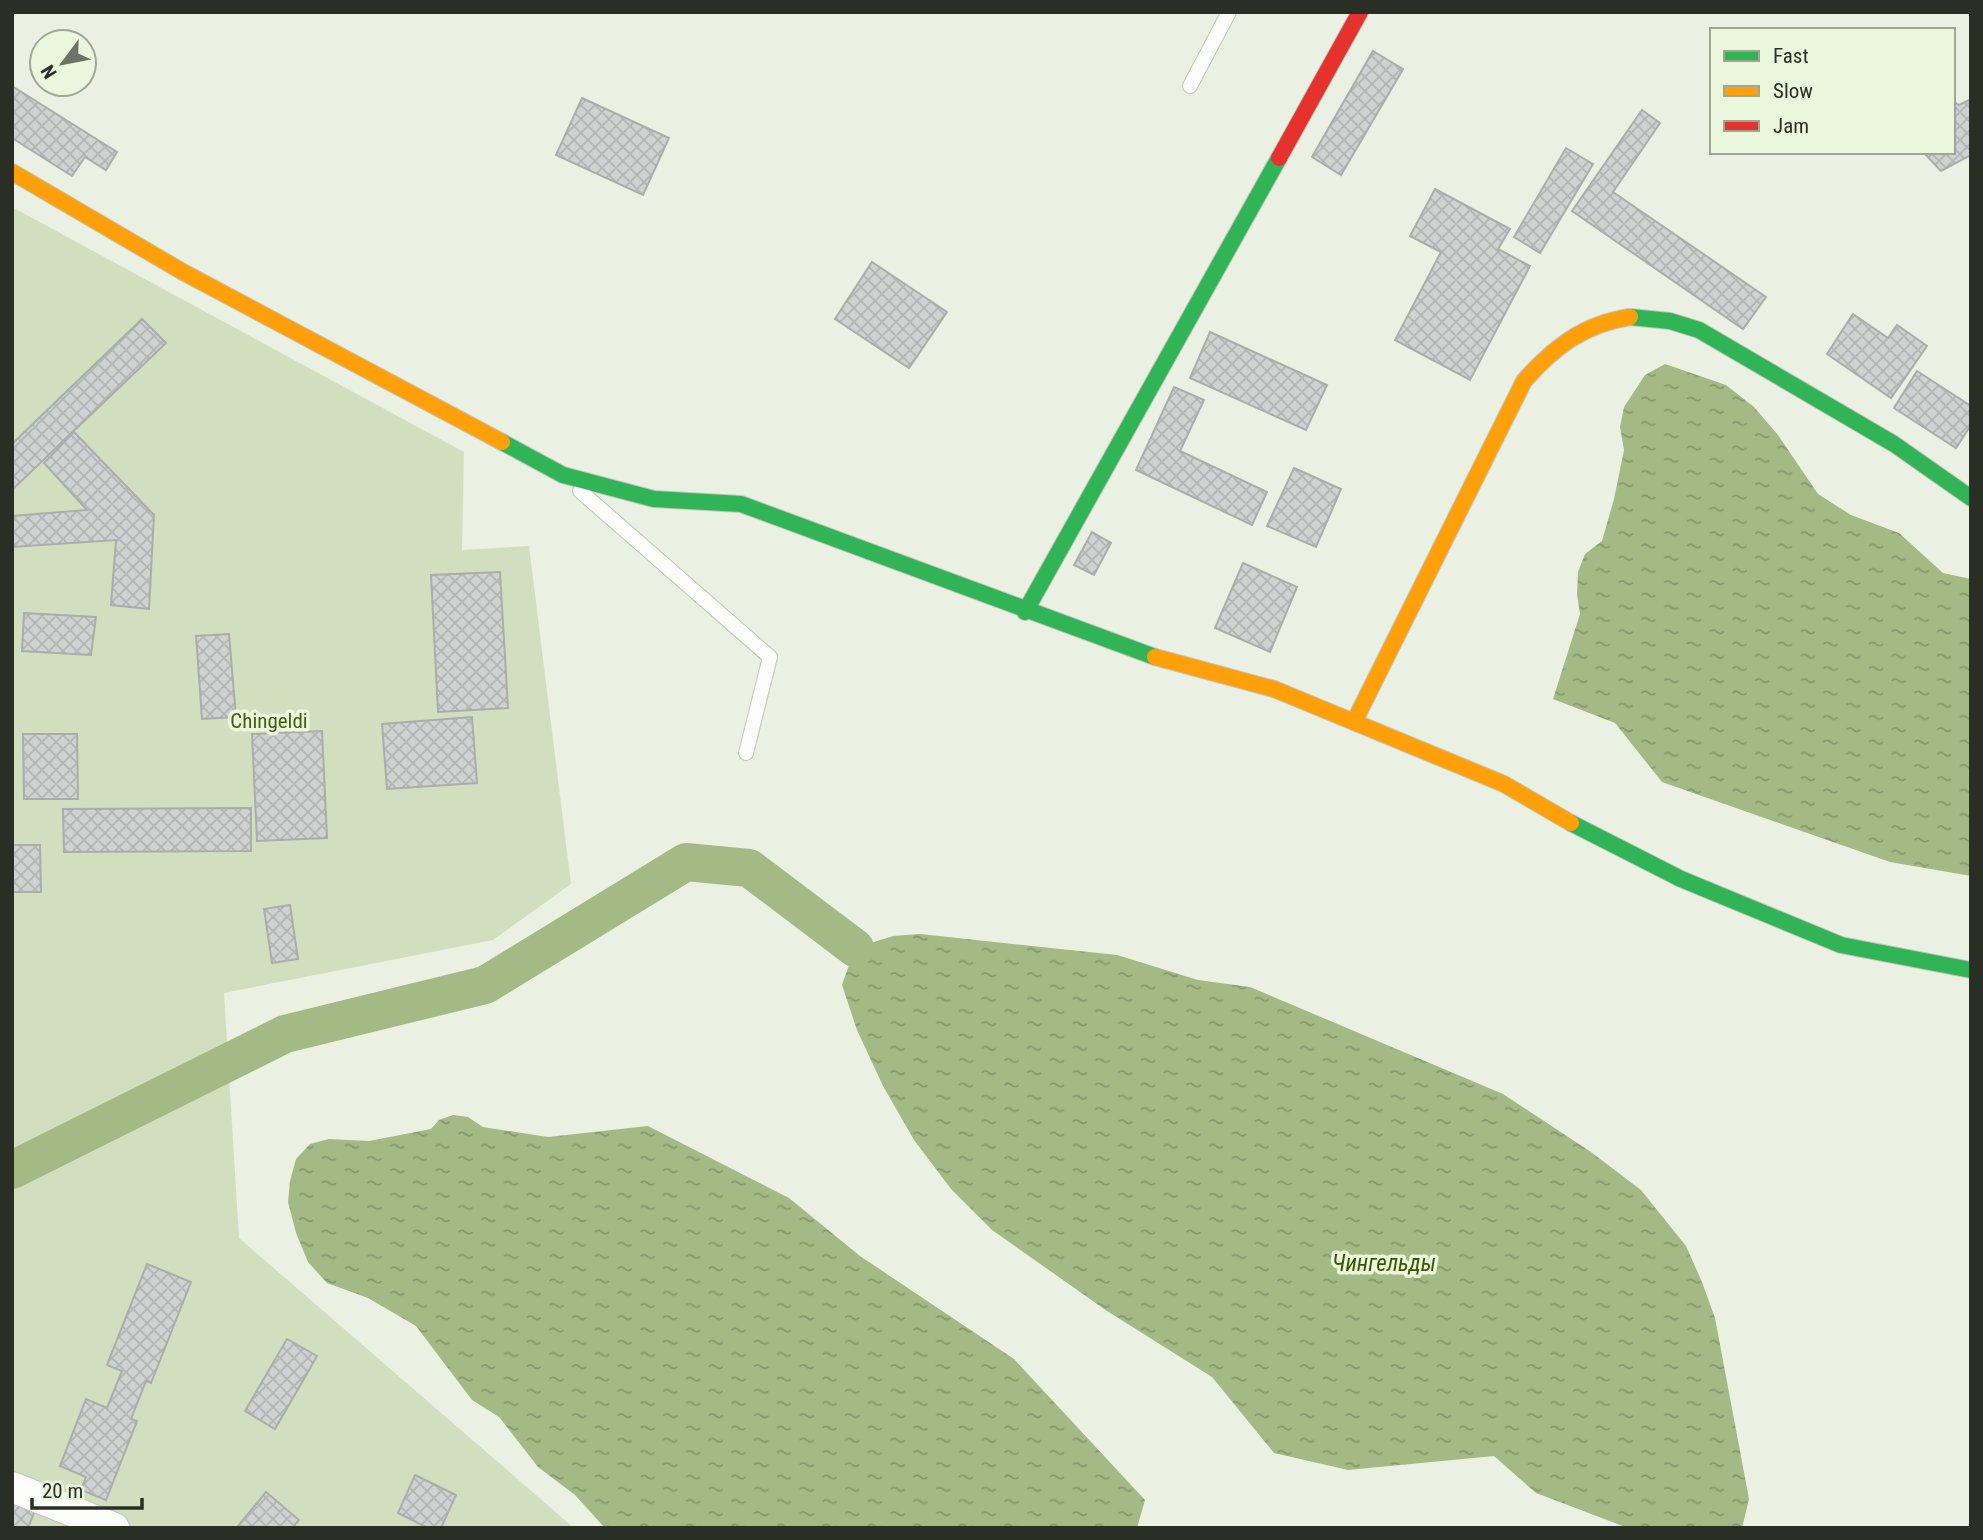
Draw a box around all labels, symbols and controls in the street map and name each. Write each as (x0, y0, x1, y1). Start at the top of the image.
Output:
north arrow (28, 28, 98, 98)
legend (1710, 28, 1955, 154)
text: Fast (1773, 44, 1809, 68)
text: N (36, 61, 62, 83)
text: Slow (1773, 79, 1813, 103)
text: Jam (1773, 114, 1809, 138)
park label: Chingeldi (230, 709, 308, 733)
water label: Чингельды (1332, 1250, 1436, 1277)
scale bar (32, 1466, 142, 1510)
text: 20 m (42, 1479, 83, 1503)

